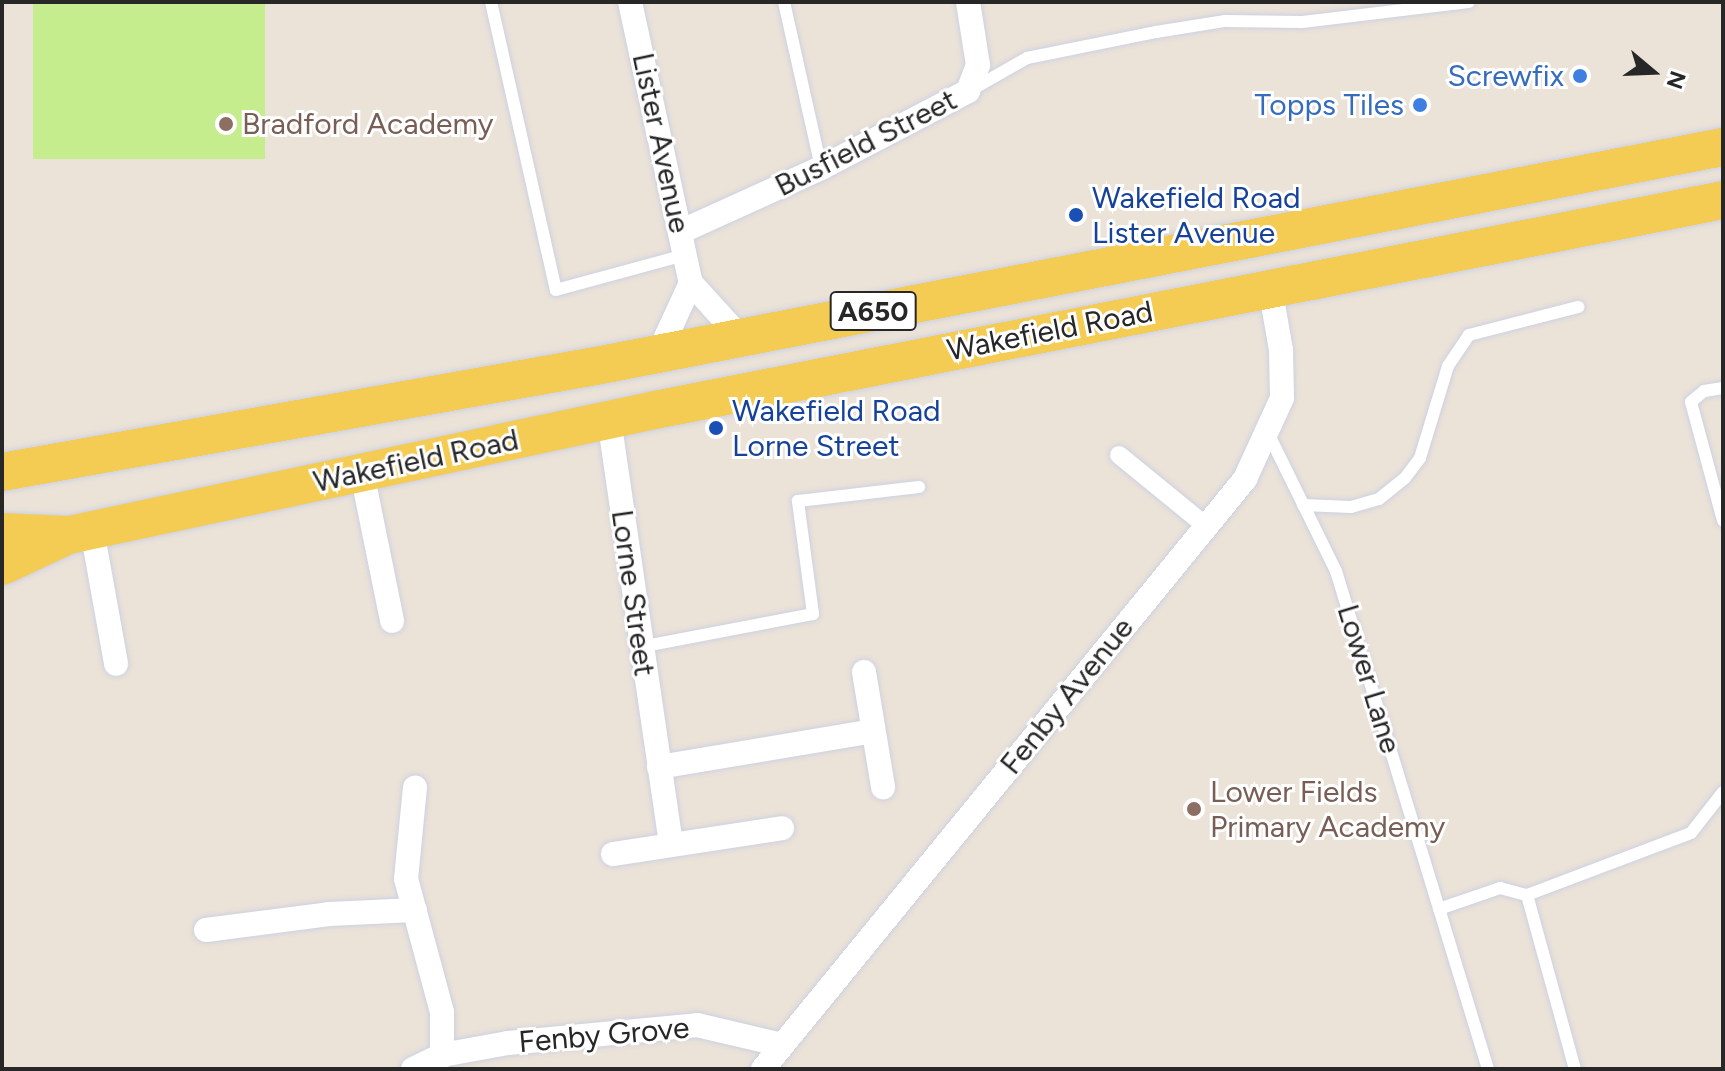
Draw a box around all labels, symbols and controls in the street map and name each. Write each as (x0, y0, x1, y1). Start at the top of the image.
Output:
north arrow (1613, 32, 1693, 112)
street label: Lister Avenue (624, 50, 698, 236)
place label: Screwfix (1447, 58, 1564, 94)
marker: Screwfix (1571, 67, 1589, 85)
text: N (1661, 68, 1692, 92)
street label: Busfield Street (769, 82, 963, 204)
place label: Topps Tiles (1255, 87, 1404, 123)
marker: Topps Tiles (1411, 96, 1429, 114)
place label: Bradford Academy (242, 106, 494, 142)
marker: Bradford Academy (217, 115, 235, 133)
place label: Wakefield Road Lister Avenue (1092, 180, 1301, 250)
marker: Wakefield Road Lister Avenue (1067, 206, 1085, 224)
road number: A650 (829, 287, 917, 335)
street label: Wakefield Road (944, 293, 1156, 369)
place label: Wakefield Road Lorne Street (732, 393, 941, 464)
marker: Wakefield Road Lorne Street (707, 419, 725, 437)
street label: Wakefield Road (310, 422, 522, 500)
street label: Lorne Street (604, 507, 662, 679)
street label: Lower Lane (1329, 600, 1409, 758)
street label: Fenby Avenue (993, 610, 1141, 782)
place label: Lower Fields Primary Academy (1210, 774, 1445, 844)
marker: Lower Fields Primary Academy (1185, 800, 1203, 818)
street label: Fenby Grove (517, 1010, 691, 1060)

